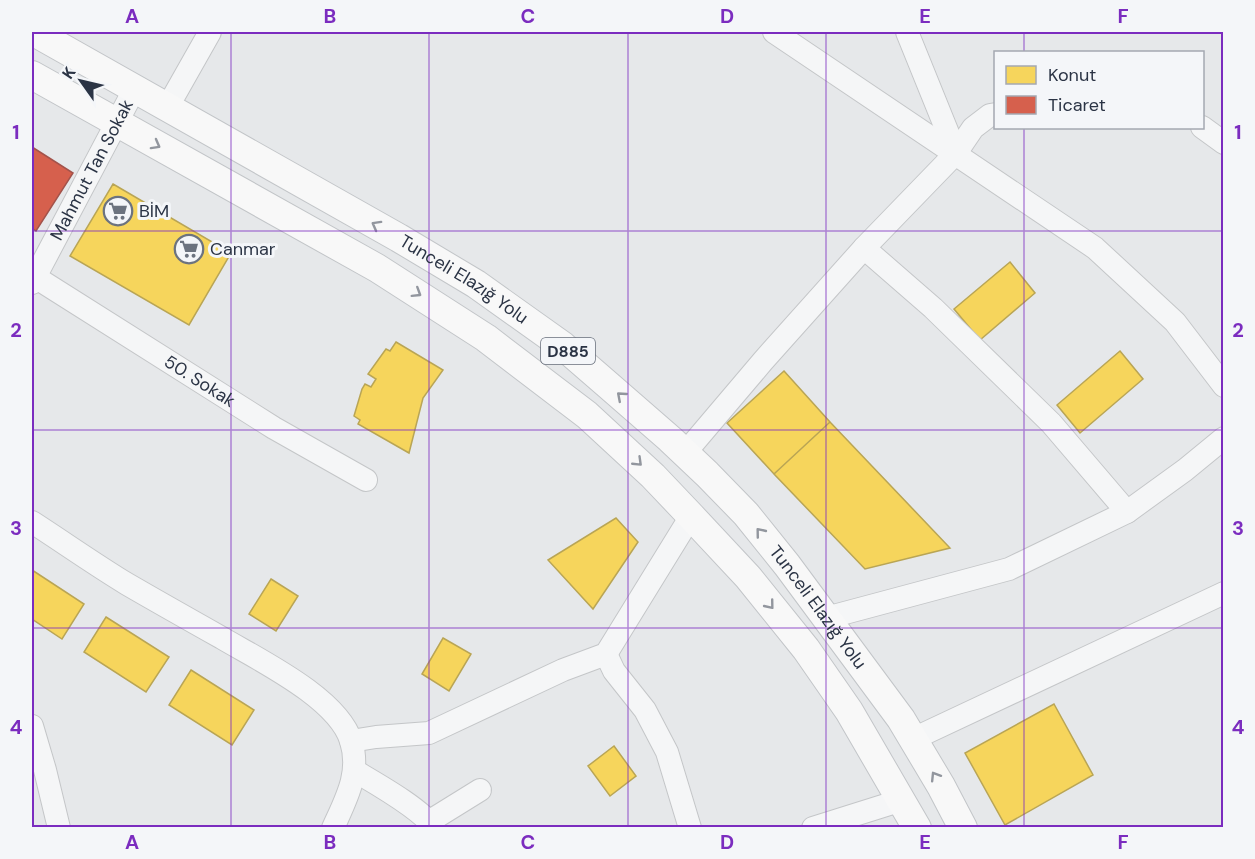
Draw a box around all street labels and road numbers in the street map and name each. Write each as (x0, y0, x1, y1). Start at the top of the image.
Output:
street label: Mahmut Tan Sokak (45, 95, 139, 245)
street label: Tunceli Elazığ Yolu (395, 229, 533, 329)
road number: D885 (541, 338, 595, 364)
street label: 50. Sokak (160, 350, 240, 413)
street label: Tunceli Elazığ Yolu (764, 540, 872, 674)

